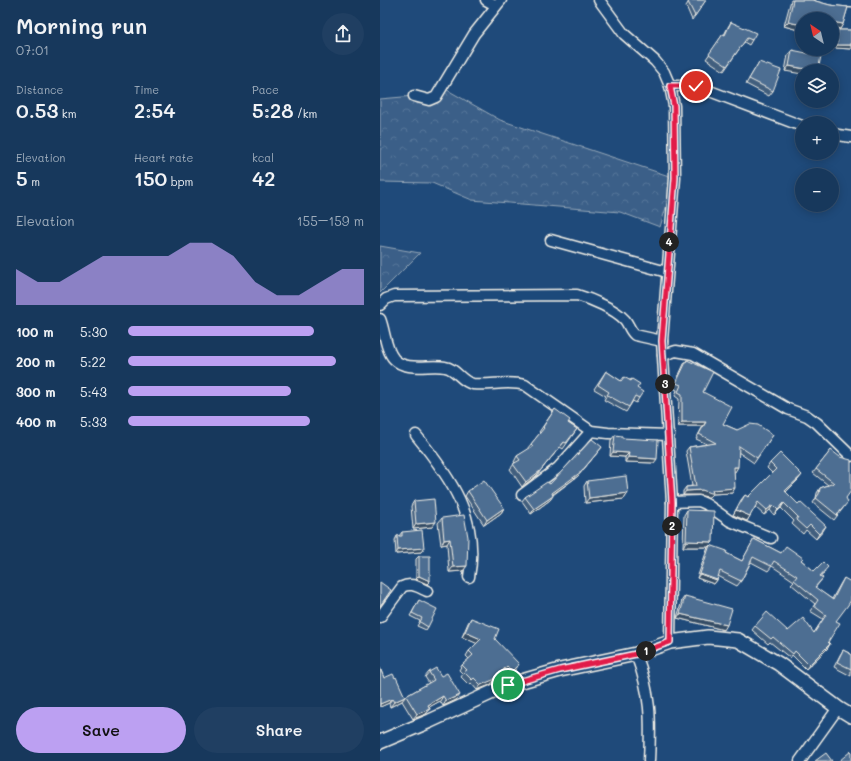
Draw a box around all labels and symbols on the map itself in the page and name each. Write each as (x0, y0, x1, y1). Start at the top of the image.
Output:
north arrow (795, 12, 839, 56)
pin (679, 69, 713, 103)
pin: 4 (659, 232, 679, 252)
pin: 3 (655, 374, 675, 394)
pin: 2 (662, 516, 682, 536)
pin: 1 (636, 641, 656, 661)
pin (491, 668, 525, 702)

